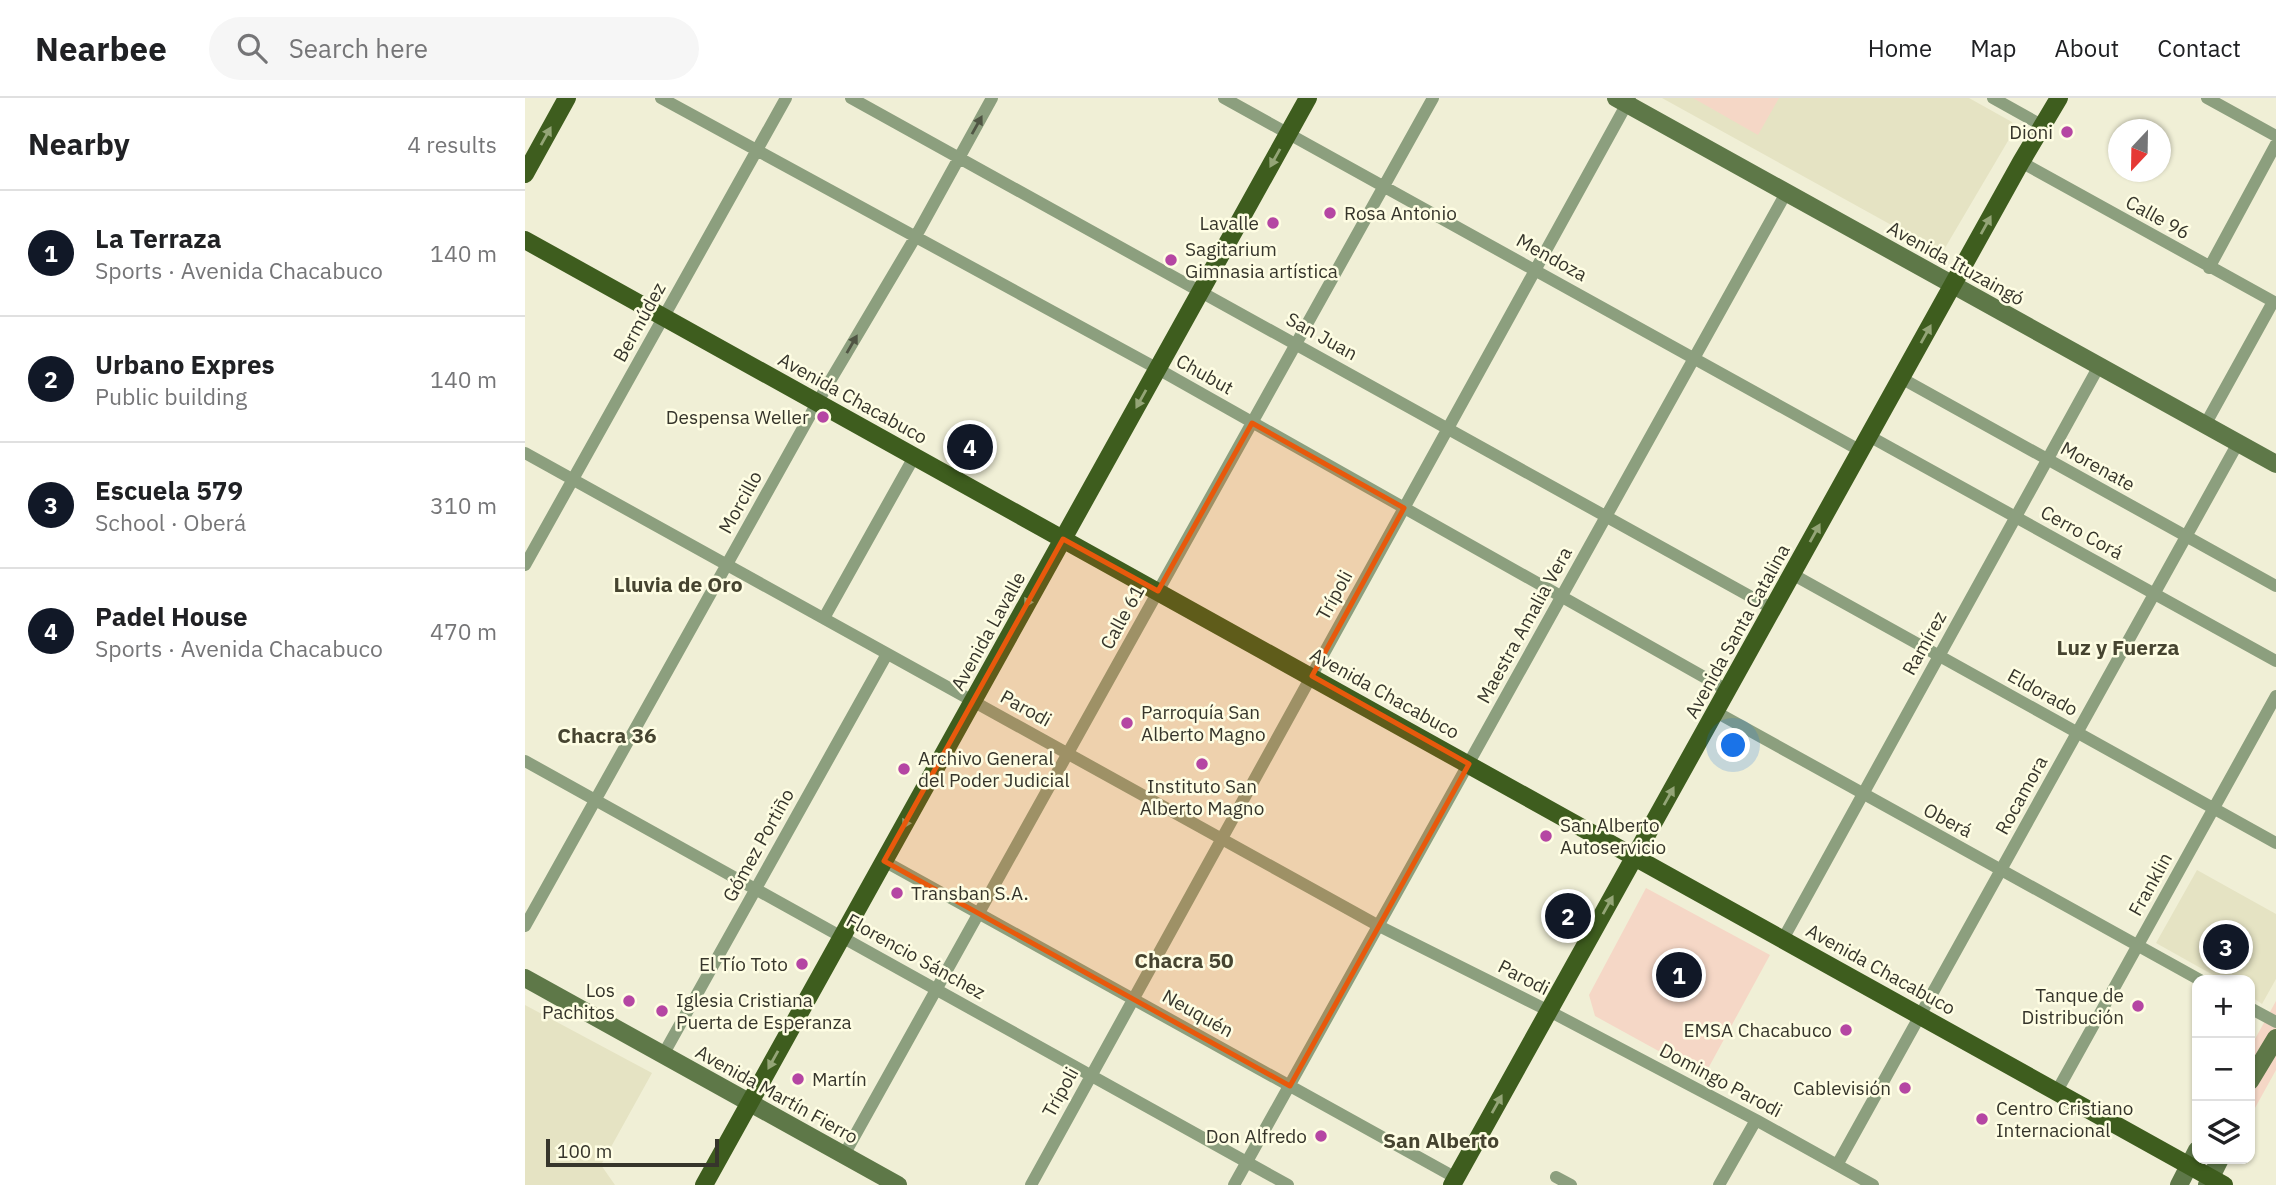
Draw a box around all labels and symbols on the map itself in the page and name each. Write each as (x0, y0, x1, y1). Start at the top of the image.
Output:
one-way arrow (971, 115, 983, 135)
north arrow (2108, 119, 2171, 182)
place label: Dioni (2009, 120, 2053, 144)
marker: Dioni (2059, 124, 2075, 140)
one-way arrow (540, 126, 552, 146)
one-way arrow (1269, 148, 1281, 167)
street label: Calle 96 (2122, 190, 2194, 244)
place label: Rosa Antonio (1344, 201, 1457, 225)
marker: Rosa Antonio (1322, 205, 1338, 221)
place label: Lavalle (1200, 211, 1259, 235)
marker: Lavalle (1265, 215, 1281, 231)
street label: Avenida Ituzaingó (1883, 215, 2029, 311)
one-way arrow (1980, 216, 1992, 235)
street label: Mendoza (1512, 228, 1592, 286)
place label: Sagitarium Gimnasia artística (1185, 237, 1338, 283)
marker: Sagitarium Gimnasia artística (1163, 252, 1179, 268)
street label: Bermúdez (607, 278, 671, 366)
street label: San Juan (1282, 307, 1362, 365)
one-way arrow (1920, 325, 1932, 344)
one-way arrow (846, 334, 858, 353)
street label: Avenida Chacabuco (774, 347, 932, 449)
street label: Chubut (1172, 349, 1238, 399)
one-way arrow (1135, 390, 1147, 409)
place label: Despensa Weller (666, 405, 809, 429)
marker: Despensa Weller (815, 409, 831, 425)
pin: 4 (947, 421, 993, 473)
street label: Morenate (2057, 436, 2139, 496)
street label: Morcillo (713, 466, 767, 538)
street label: Cerro Corá (2037, 500, 2127, 564)
one-way arrow (1809, 523, 1821, 543)
street label: Avenida Santa Catalina (1679, 540, 1795, 722)
street label: Maestra Amalia Vera (1471, 543, 1577, 707)
street label: Trípoli (1311, 566, 1357, 624)
street label: Avenida Lavalle (945, 567, 1031, 695)
district label: Lluvia de Oro (614, 570, 743, 598)
street label: Calle 61 (1095, 581, 1149, 653)
one-way arrow (1024, 589, 1036, 608)
street label: Ramírez (1897, 607, 1951, 679)
district label: Luz y Fuerza (2057, 633, 2180, 661)
street label: Avenida Chacabuco (1306, 642, 1464, 744)
street label: Eldorado (2004, 663, 2082, 721)
street label: Parodi (996, 684, 1056, 732)
place label: Parroquía San Alberto Magno (1141, 700, 1266, 746)
marker: Parroquía San Alberto Magno (1119, 715, 1135, 731)
district label: Chacra 36 (557, 721, 657, 749)
your location (1716, 728, 1750, 762)
place label: Archivo General del Poder Judicial (918, 746, 1070, 792)
street label: Rocamora (1990, 751, 2052, 839)
marker: Instituto San Alberto Magno (1194, 756, 1210, 772)
marker: Archivo General del Poder Judicial (896, 761, 912, 777)
place label: Instituto San Alberto Magno (1140, 774, 1264, 820)
street label: Gómez Portiño (717, 784, 799, 906)
one-way arrow (1663, 786, 1675, 806)
street label: Oberá (1919, 797, 1977, 843)
one-way arrow (902, 809, 914, 828)
place label: San Alberto Autoservicio (1560, 813, 1666, 859)
marker: San Alberto Autoservicio (1538, 828, 1554, 844)
street label: Franklin (2123, 848, 2177, 920)
place label: Transban S.A. (911, 881, 1029, 905)
marker: Transban S.A. (889, 885, 905, 901)
pin: 2 (1545, 890, 1591, 942)
one-way arrow (1602, 895, 1614, 915)
street label: Florencio Sánchez (842, 908, 990, 1004)
street label: Avenida Chacabuco (1802, 918, 1960, 1020)
pin: 3 (2203, 921, 2249, 973)
district label: Chacra 50 (1134, 946, 1234, 974)
pin: 1 (1656, 949, 1702, 1001)
place label: El Tío Toto (699, 952, 788, 976)
street label: Parodi (1494, 954, 1554, 1000)
marker: El Tío Toto (794, 956, 810, 972)
place label: Los Pachitos (542, 978, 615, 1024)
place label: Tanque de Distribución (2021, 983, 2124, 1029)
street label: Neuquén (1158, 984, 1238, 1042)
place label: Iglesia Cristiana Puerta de Esperanza (676, 988, 852, 1034)
marker: Los Pachitos (621, 993, 637, 1009)
marker: Tanque de Distribución (2130, 998, 2146, 1014)
marker: Iglesia Cristiana Puerta de Esperanza (654, 1003, 670, 1019)
place label: EMSA Chacabuco (1683, 1018, 1832, 1042)
marker: EMSA Chacabuco (1838, 1022, 1854, 1038)
street label: Domingo Parodi (1656, 1038, 1786, 1122)
street label: Avenida Martín Fierro (691, 1039, 863, 1149)
one-way arrow (767, 1051, 779, 1070)
street label: Trípoli (1037, 1063, 1083, 1121)
place label: Martín (812, 1067, 867, 1091)
marker: Martín (790, 1071, 806, 1087)
place label: Cablevisión (1793, 1076, 1891, 1100)
marker: Cablevisión (1897, 1080, 1913, 1096)
one-way arrow (1491, 1094, 1503, 1114)
place label: Centro Cristiano Internacional (1996, 1096, 2133, 1142)
marker: Centro Cristiano Internacional (1974, 1111, 1990, 1127)
place label: Don Alfredo (1206, 1124, 1307, 1148)
district label: San Alberto (1383, 1126, 1499, 1154)
marker: Don Alfredo (1313, 1128, 1329, 1144)
scale bar (546, 1136, 719, 1168)

